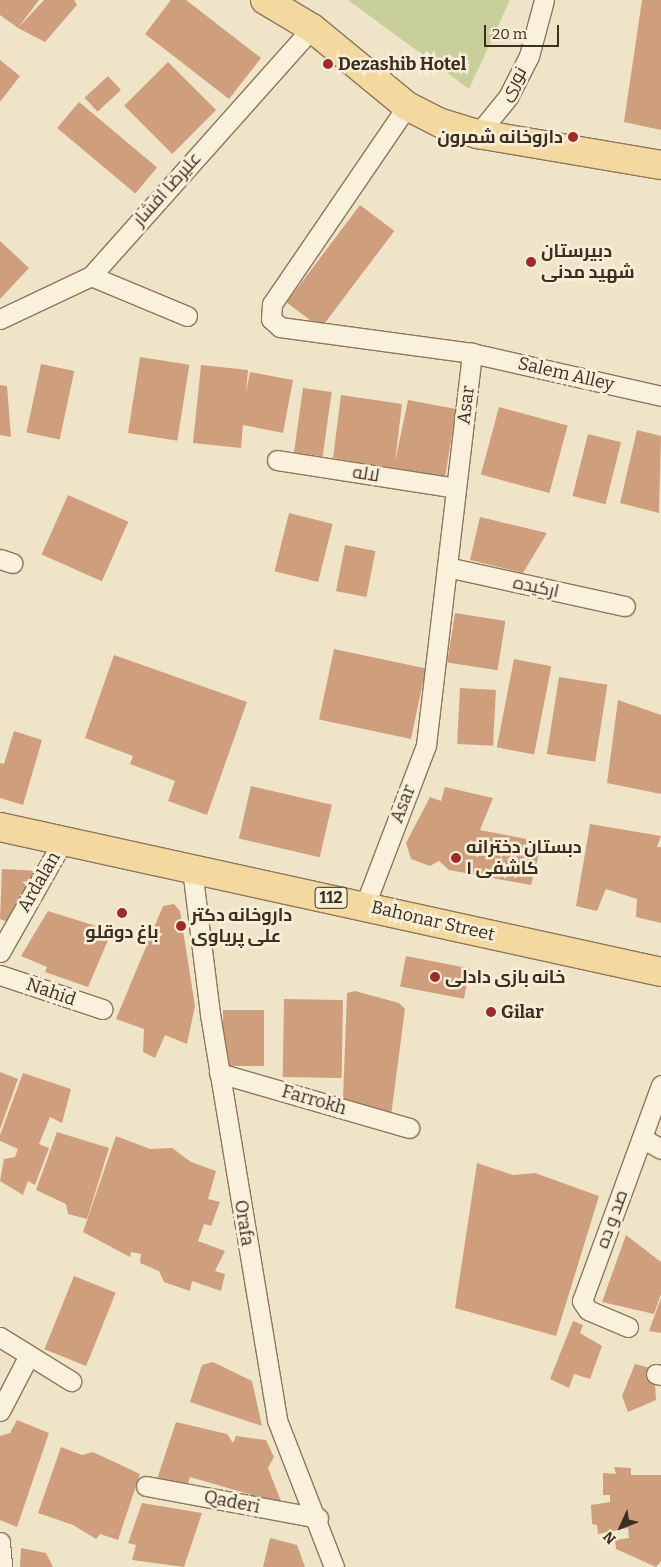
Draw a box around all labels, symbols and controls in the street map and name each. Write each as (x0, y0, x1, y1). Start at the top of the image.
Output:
scale bar (486, 15, 561, 47)
text: 20 m (492, 25, 527, 43)
place label: Dezashib Hotel (338, 53, 466, 75)
marker: Dezashib Hotel (322, 58, 334, 70)
street label: نوری (495, 63, 531, 105)
place label: داروخانه شمرون (437, 126, 563, 148)
marker: داروخانه شمرون (567, 131, 579, 143)
street label: علیرضا افشار (128, 148, 206, 230)
place label: دبیرستان شهید مدنی (541, 241, 635, 284)
marker: دبیرستان شهید مدنی (525, 256, 537, 268)
street label: Salem Alley (516, 352, 616, 396)
street label: Asar (453, 384, 479, 426)
street label: لاله (351, 461, 381, 487)
street label: ارکیده (511, 572, 561, 602)
street label: Asar (386, 782, 420, 826)
place label: دبستان دخترانه کاشفی ۱ (466, 837, 582, 880)
street label: Ardalan (13, 848, 65, 916)
marker: دبستان دخترانه کاشفی ۱ (450, 852, 462, 864)
road number: 112 (314, 884, 348, 911)
street label: Bahonar Street (369, 896, 497, 946)
place label: داروخانه دکتر علی پریاوی (191, 905, 292, 948)
marker: باغ دوقلو (116, 907, 128, 919)
marker: داروخانه دکتر علی پریاوی (175, 920, 187, 932)
place label: باغ دوقلو (85, 921, 159, 943)
place label: خانه بازی دادلی (445, 966, 565, 988)
marker: خانه بازی دادلی (429, 971, 441, 983)
street label: Nahid (23, 973, 79, 1011)
place label: Gilar (501, 1001, 544, 1023)
marker: Gilar (485, 1006, 497, 1018)
street label: Farrokh (279, 1081, 349, 1119)
street label: صد و ده (591, 1187, 633, 1251)
street label: Orafa (230, 1198, 258, 1248)
street label: Qaderi (202, 1486, 262, 1518)
north arrow (596, 1502, 646, 1552)
text: N (600, 1528, 620, 1547)

